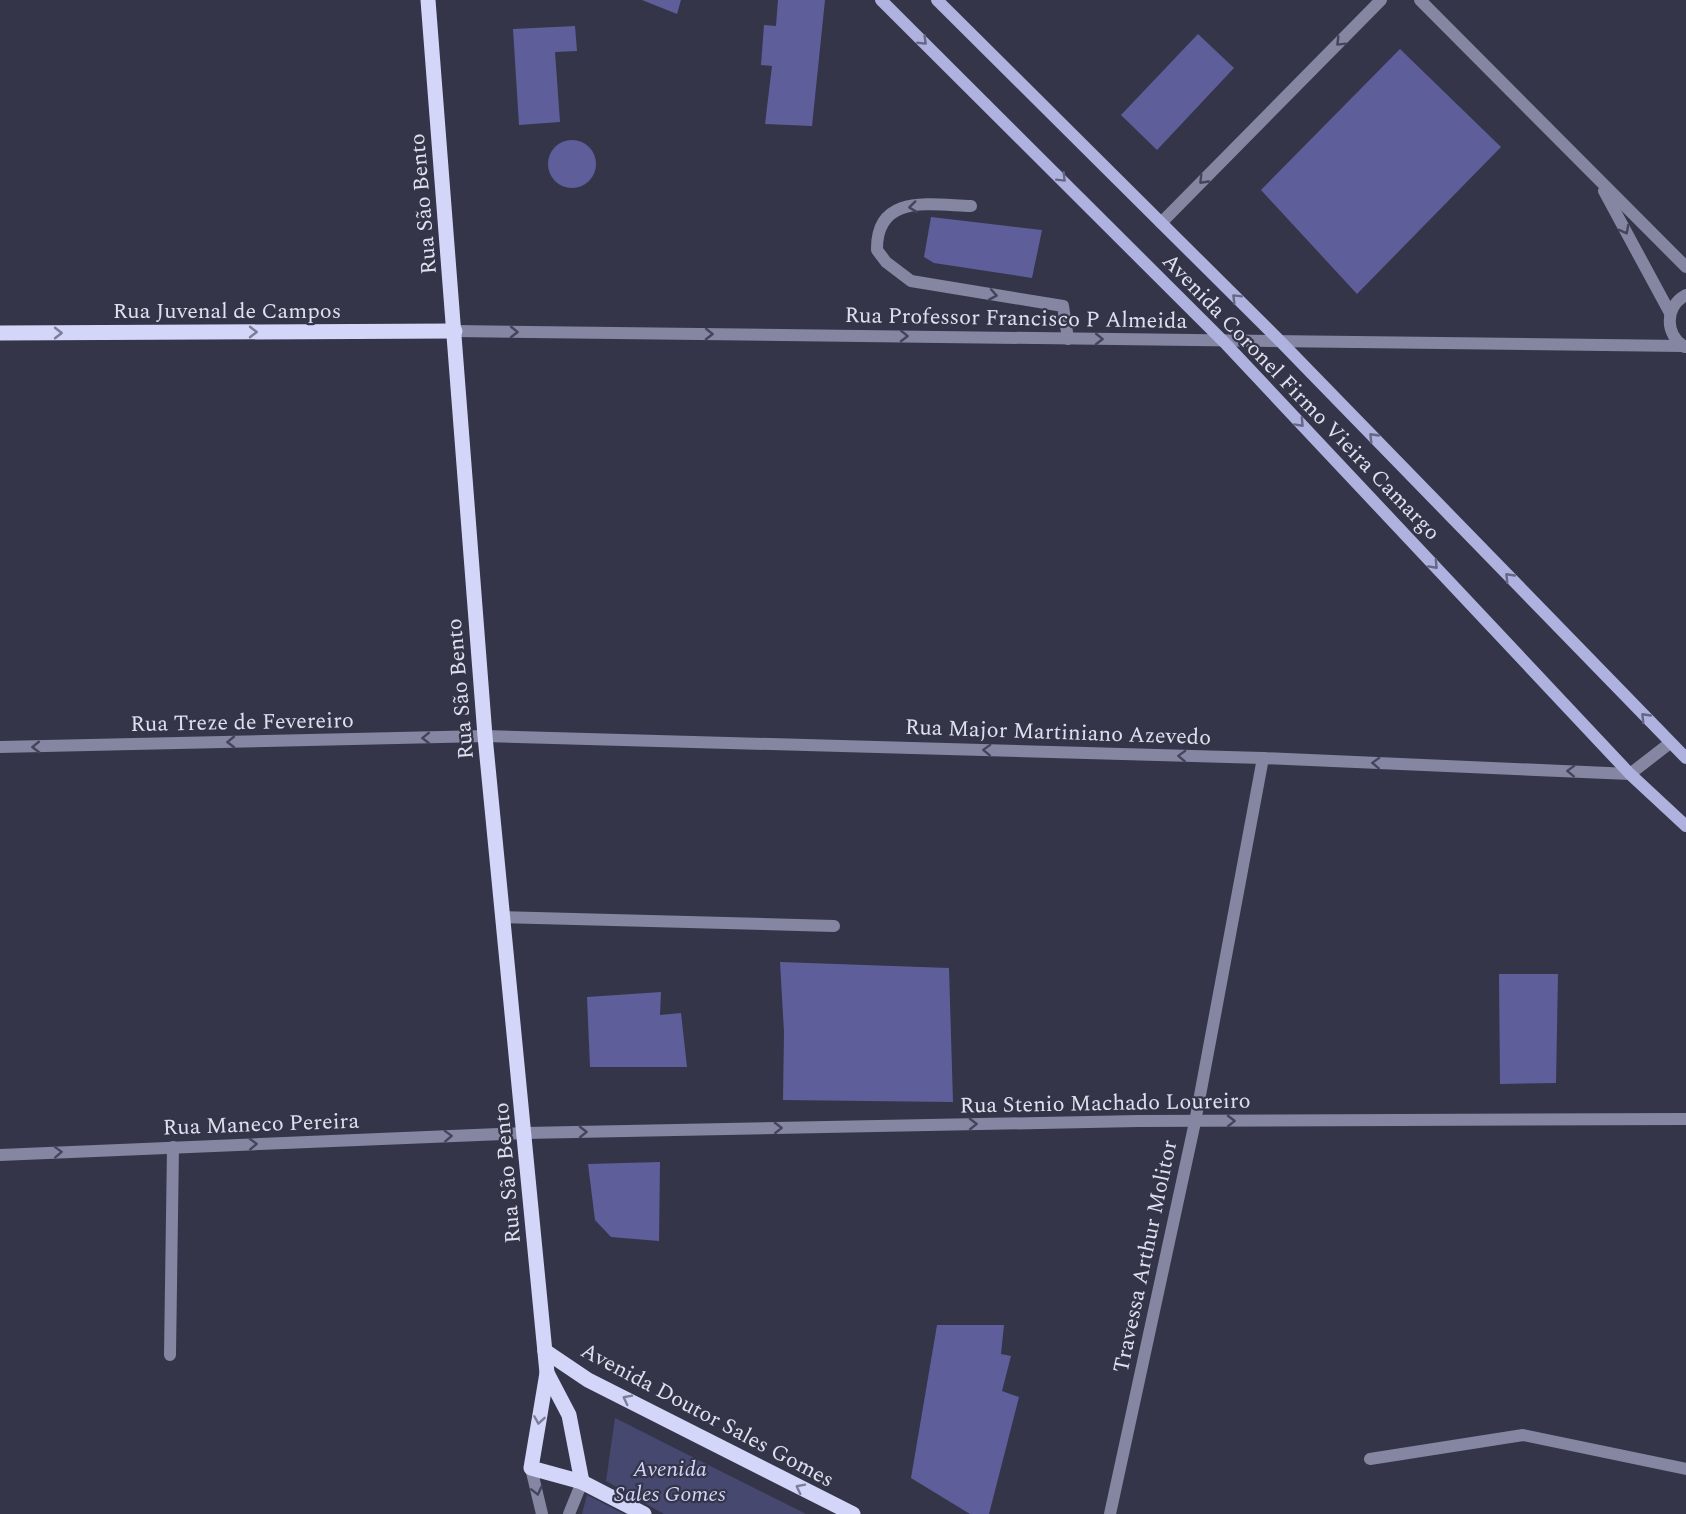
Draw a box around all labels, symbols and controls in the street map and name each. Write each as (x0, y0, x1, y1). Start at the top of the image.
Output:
one-way arrow (916, 33, 927, 44)
one-way arrow (1336, 34, 1347, 45)
street label: Rua São Bento (401, 132, 446, 276)
one-way arrow (1055, 170, 1066, 181)
one-way arrow (1199, 173, 1210, 184)
one-way arrow (908, 200, 917, 212)
one-way arrow (1618, 224, 1629, 235)
street label: Avenida Coronel Firmo Vieira Camargo (1154, 246, 1448, 548)
one-way arrow (988, 288, 998, 301)
one-way arrow (1233, 294, 1244, 305)
street label: Rua Juvenal de Campos (113, 295, 341, 328)
street label: Rua Professor Francisco P Almeida (844, 299, 1188, 338)
one-way arrow (54, 326, 63, 339)
one-way arrow (249, 326, 258, 338)
one-way arrow (509, 326, 518, 338)
one-way arrow (704, 328, 713, 340)
one-way arrow (899, 330, 908, 342)
one-way arrow (1094, 333, 1103, 345)
one-way arrow (1293, 416, 1304, 427)
one-way arrow (1369, 434, 1380, 445)
one-way arrow (1427, 558, 1438, 569)
one-way arrow (1505, 574, 1516, 585)
street label: Rua São Bento (438, 617, 483, 761)
street label: Rua Treze de Fevereiro (130, 704, 354, 741)
street label: Rua Major Martiniano Azevedo (904, 711, 1212, 754)
one-way arrow (1641, 713, 1652, 724)
one-way arrow (422, 732, 431, 744)
one-way arrow (227, 736, 236, 748)
one-way arrow (32, 740, 41, 753)
one-way arrow (982, 744, 991, 757)
one-way arrow (1177, 749, 1186, 762)
one-way arrow (1372, 756, 1381, 769)
one-way arrow (1567, 765, 1576, 778)
street label: Rua Stenio Machado Loureiro (959, 1084, 1251, 1123)
street label: Rua São Bento (485, 1101, 530, 1245)
street label: Rua Maneco Pereira (162, 1105, 360, 1144)
one-way arrow (1227, 1115, 1236, 1127)
one-way arrow (969, 1118, 978, 1130)
one-way arrow (774, 1122, 783, 1134)
one-way arrow (579, 1125, 588, 1138)
one-way arrow (444, 1129, 453, 1142)
street label: Travessa Arthur Molitor (1105, 1137, 1186, 1376)
one-way arrow (249, 1138, 258, 1150)
one-way arrow (54, 1146, 63, 1159)
street label: Avenida Doutor Sales Gomes (575, 1334, 840, 1496)
one-way arrow (622, 1395, 633, 1407)
one-way arrow (533, 1416, 545, 1425)
park label: Avenida Sales Gomes (614, 1453, 726, 1511)
one-way arrow (796, 1483, 807, 1495)
one-way arrow (529, 1486, 542, 1496)

